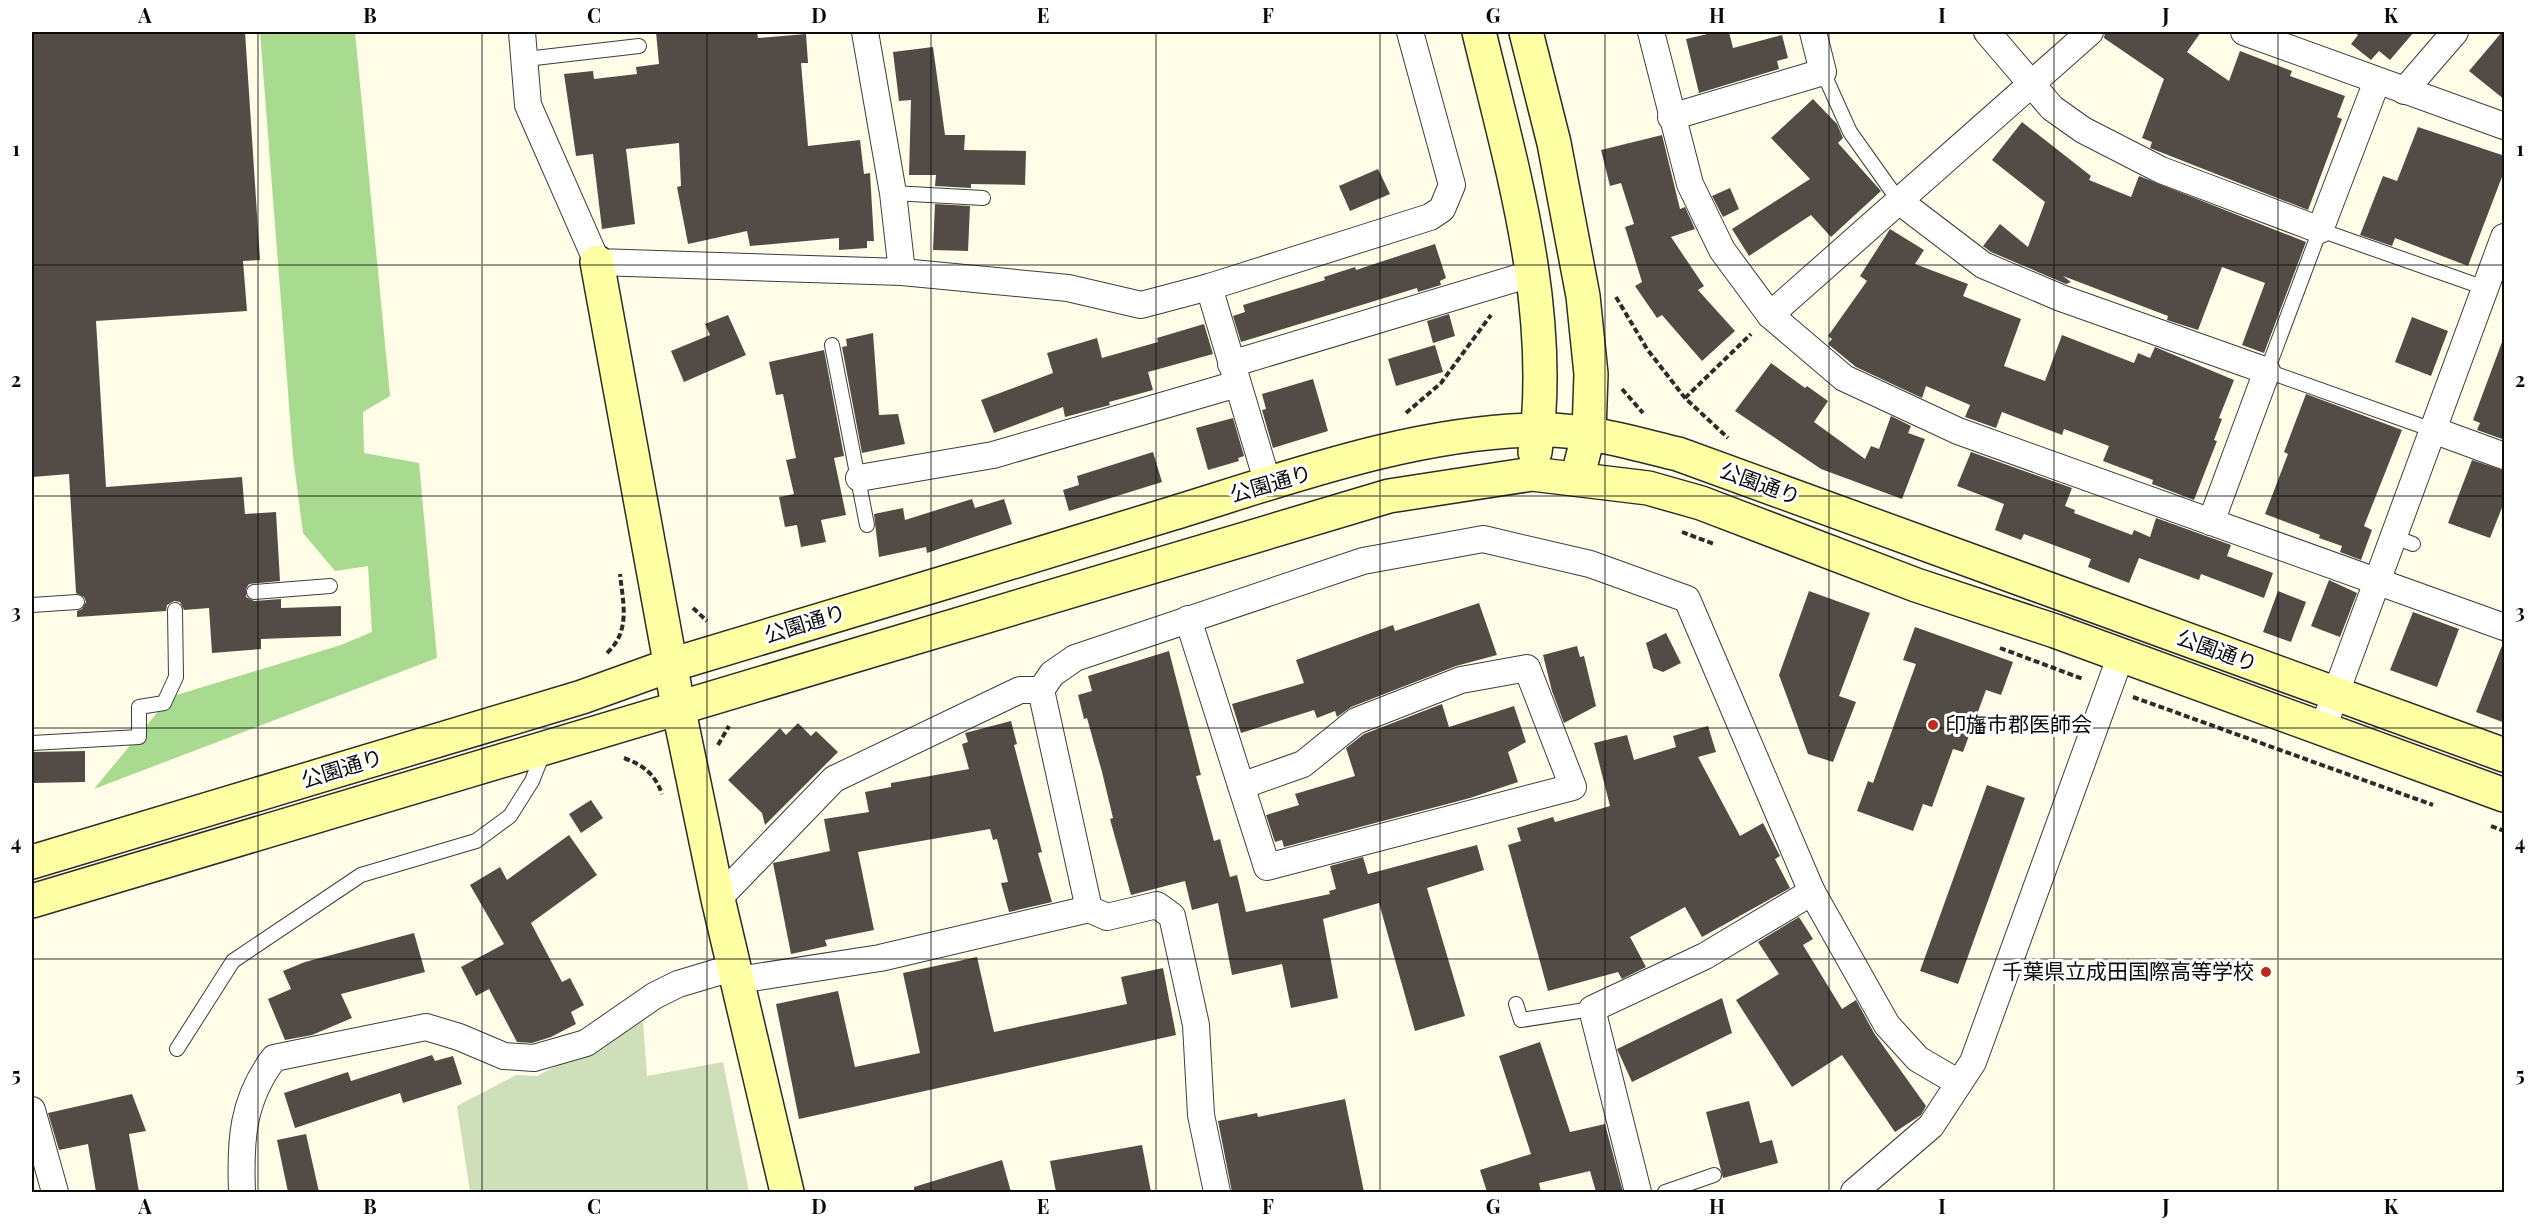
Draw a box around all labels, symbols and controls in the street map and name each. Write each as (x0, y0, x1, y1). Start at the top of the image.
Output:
text: A (137, 1, 152, 28)
text: B (363, 1, 377, 28)
text: C (587, 1, 601, 28)
text: D (811, 1, 827, 28)
text: E (1037, 1, 1049, 28)
text: F (1262, 1, 1274, 28)
text: G (1486, 1, 1501, 28)
text: H (1709, 1, 1725, 28)
text: I (1938, 1, 1946, 28)
text: J (2161, 1, 2170, 28)
text: K (2384, 1, 2399, 28)
text: 1 (12, 134, 20, 161)
text: 1 (2516, 134, 2524, 161)
text: 2 (11, 365, 21, 392)
text: 2 (2515, 365, 2525, 392)
street label: 公園通り (1716, 455, 1805, 510)
street label: 公園通り (1226, 457, 1315, 507)
street label: 公園通り (760, 596, 849, 648)
text: 3 (11, 597, 21, 624)
text: 3 (2515, 597, 2525, 624)
street label: 公園通り (2173, 622, 2262, 677)
place label: 印旛市郡医師会 (1945, 709, 2092, 737)
marker: 印旛市郡医師会 (1926, 718, 1940, 732)
street label: 公園通り (297, 741, 386, 793)
text: 4 (11, 828, 21, 855)
text: 4 (2515, 828, 2525, 855)
place label: 千葉県立成田国際高等学校 (2002, 956, 2254, 984)
marker: 千葉県立成田国際高等学校 (2259, 965, 2273, 979)
text: 5 (11, 1060, 21, 1087)
text: 5 (2515, 1060, 2525, 1087)
text: A (137, 1192, 152, 1219)
text: B (363, 1192, 377, 1219)
text: C (587, 1192, 601, 1219)
text: D (811, 1192, 827, 1219)
text: E (1037, 1192, 1049, 1219)
text: F (1262, 1192, 1274, 1219)
text: G (1486, 1192, 1501, 1219)
text: H (1709, 1192, 1725, 1219)
text: I (1938, 1192, 1946, 1219)
text: J (2161, 1192, 2170, 1219)
text: K (2384, 1192, 2399, 1219)

